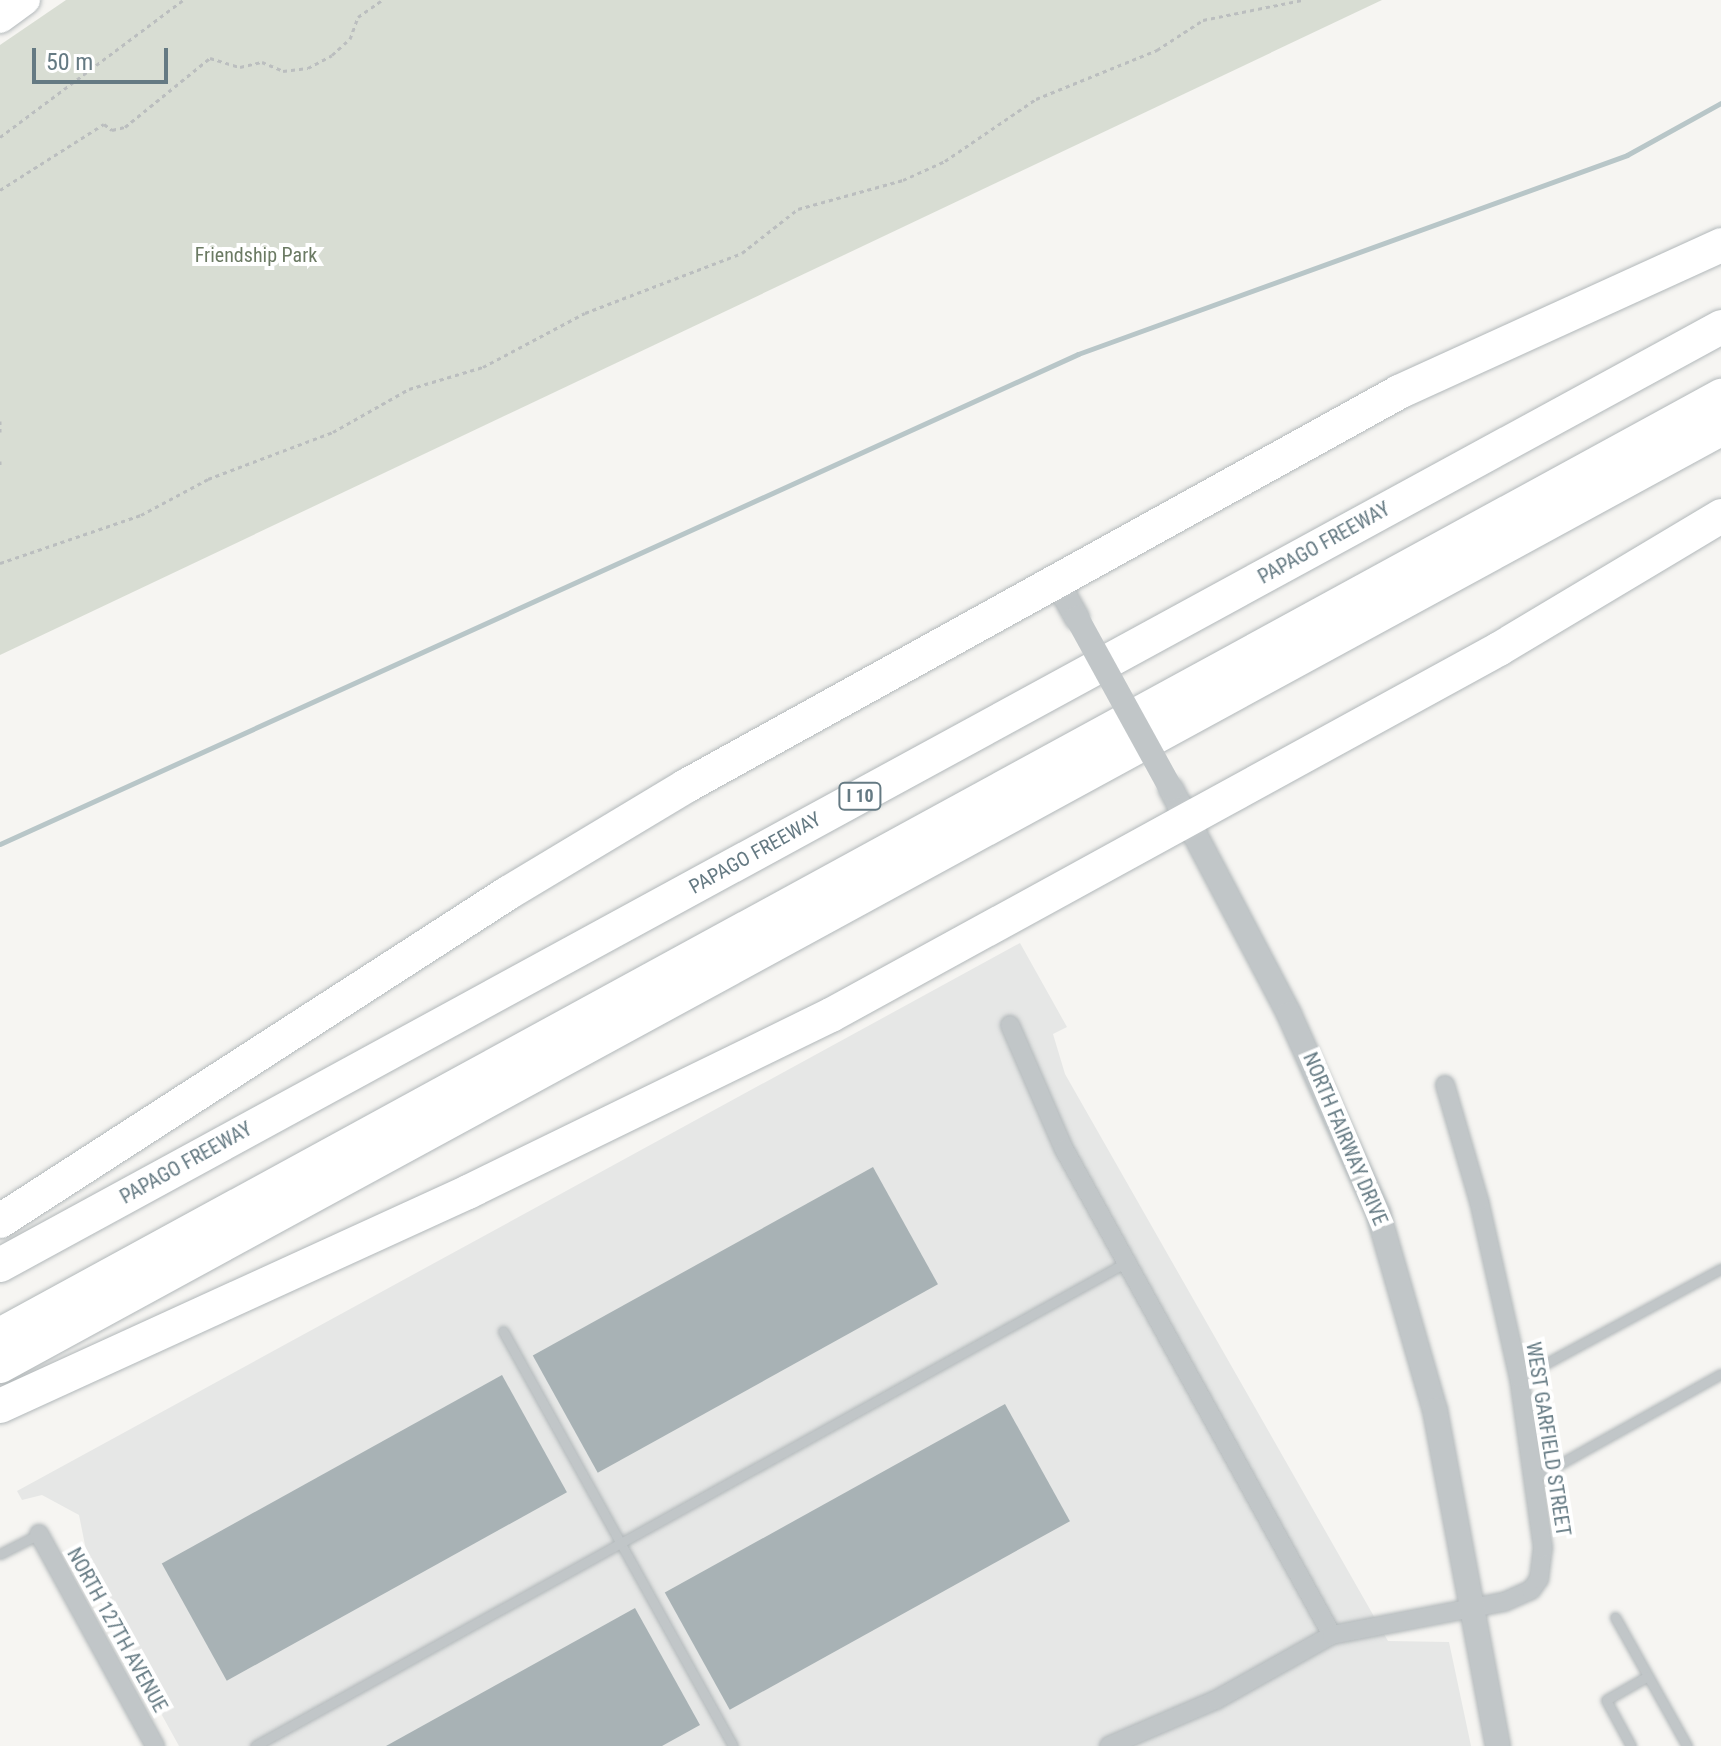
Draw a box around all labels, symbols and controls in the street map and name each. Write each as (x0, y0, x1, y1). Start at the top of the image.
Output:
scale bar (36, 32, 172, 82)
text: 50 m (46, 48, 93, 76)
park label: Friendship Park (195, 243, 317, 267)
street label: PAPAGO FREEWAY (1254, 497, 1394, 589)
road number: I 10 (838, 782, 882, 810)
street label: PAPAGO FREEWAY (685, 807, 825, 899)
street label: NORTH FAIRWAY DRIVE (1298, 1049, 1392, 1229)
street label: PAPAGO FREEWAY (116, 1117, 256, 1209)
street label: WEST GARFIELD STREET (1521, 1340, 1575, 1538)
street label: NORTH 127TH AVENUE (62, 1544, 172, 1716)

